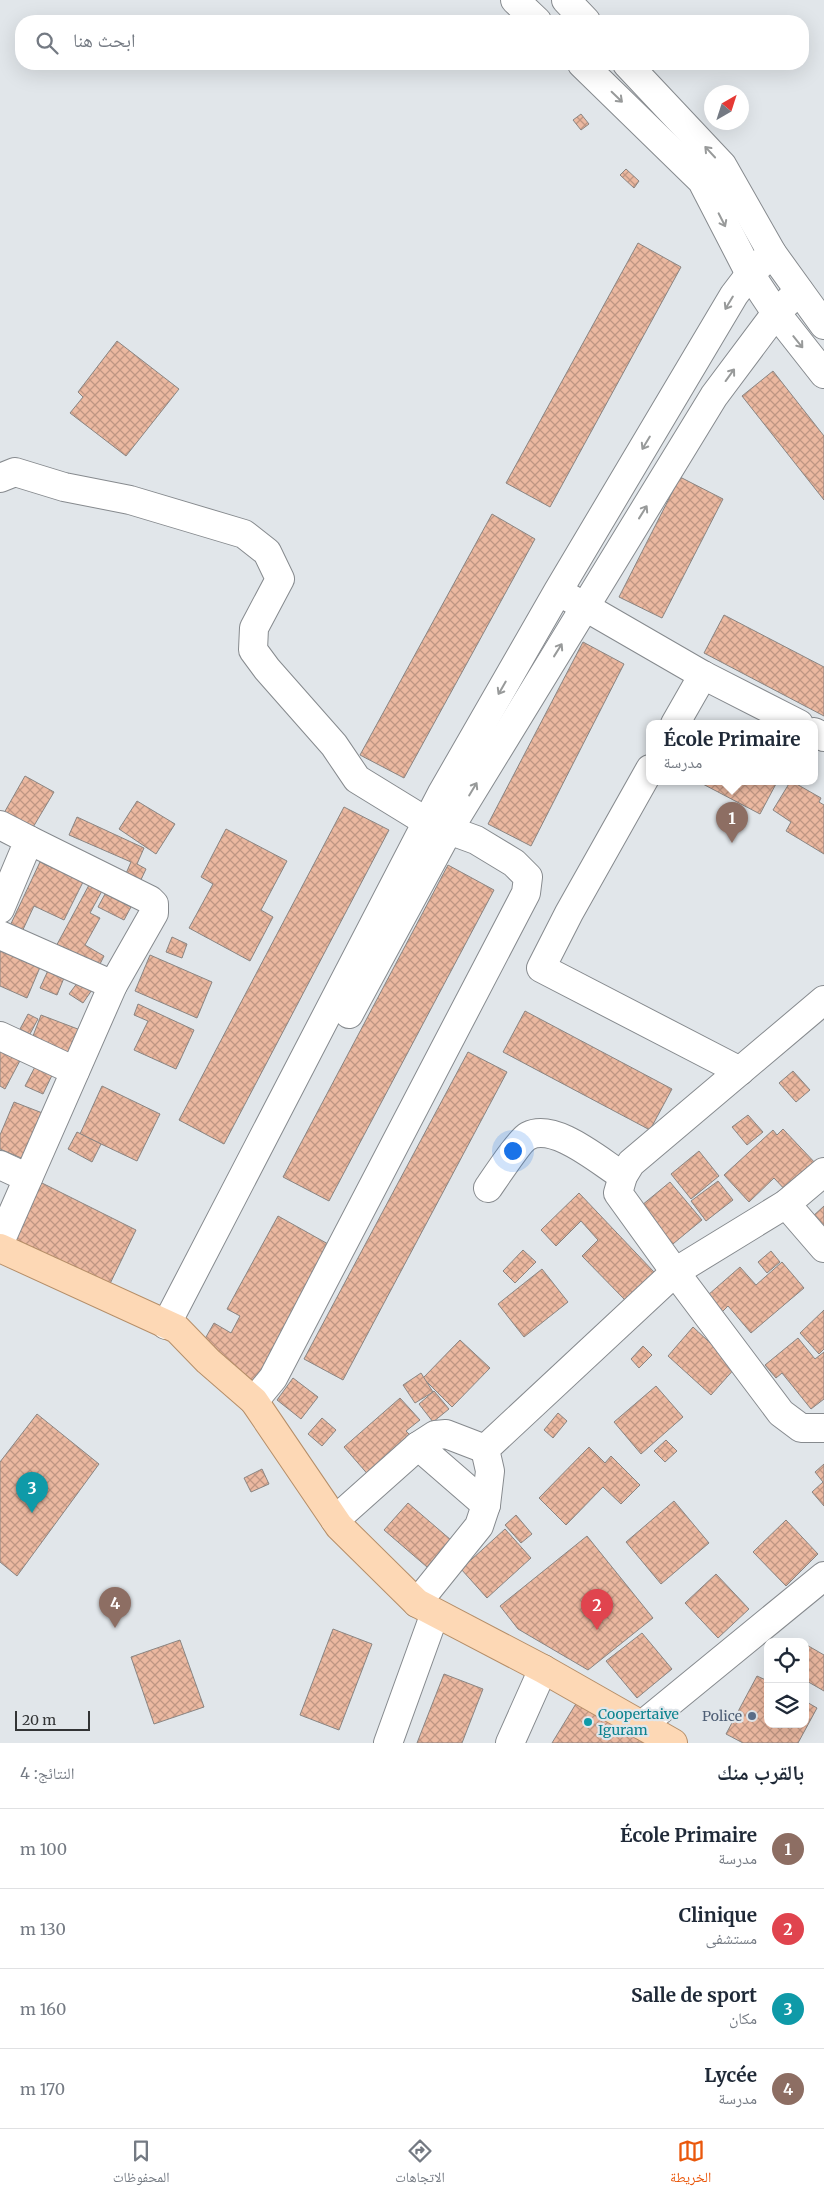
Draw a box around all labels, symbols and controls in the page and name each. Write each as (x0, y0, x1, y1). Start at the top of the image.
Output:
search box (15, 15, 809, 70)
text: ابحث هنا (73, 28, 135, 52)
icon: search (33, 29, 61, 57)
north arrow (704, 85, 749, 130)
one-way arrow (611, 91, 624, 103)
one-way arrow (704, 146, 716, 158)
one-way arrow (717, 212, 727, 227)
one-way arrow (724, 295, 734, 309)
one-way arrow (793, 335, 804, 348)
one-way arrow (725, 369, 736, 382)
one-way arrow (641, 435, 651, 449)
one-way arrow (639, 505, 649, 519)
one-way arrow (554, 644, 564, 658)
one-way arrow (497, 681, 507, 696)
popup (646, 720, 818, 785)
text: École Primaire (664, 727, 800, 751)
text: مدرسة (664, 752, 702, 772)
one-way arrow (469, 782, 479, 796)
pin: 1 (716, 802, 748, 843)
your location (500, 1138, 526, 1164)
pin: 3 (16, 1472, 48, 1513)
pin: 4 (99, 1587, 131, 1628)
pin: 2 (581, 1589, 613, 1630)
map controls (764, 1638, 809, 1728)
button: locate (764, 1638, 809, 1683)
button: layers (764, 1683, 809, 1728)
place label: Coopertaive Iguram (598, 1705, 679, 1739)
place label: Police (702, 1707, 742, 1725)
scale bar (15, 1708, 90, 1731)
marker: Police (746, 1710, 758, 1722)
text: 20 m (22, 1711, 56, 1729)
marker: Coopertaive Iguram (582, 1716, 594, 1728)
text: بالقرب منك (717, 1759, 804, 1786)
text: النتائج: 4 (20, 1763, 75, 1783)
text: École Primaire (620, 1823, 757, 1847)
text: 100 m (20, 1839, 67, 1859)
text: 1 (784, 1839, 792, 1859)
text: مدرسة (718, 1848, 757, 1868)
text: Clinique (679, 1903, 757, 1927)
text: 130 m (20, 1919, 66, 1939)
text: 2 (783, 1919, 793, 1939)
text: مستشفى (706, 1928, 757, 1948)
text: Salle de sport (631, 1983, 757, 2007)
text: 160 m (20, 1999, 66, 2019)
text: 3 (783, 1999, 793, 2019)
text: مكان (729, 2008, 757, 2028)
text: Lycée (704, 2063, 757, 2087)
text: 170 m (20, 2079, 65, 2099)
text: 4 (783, 2079, 793, 2099)
text: مدرسة (718, 2088, 757, 2108)
tab: المحفوظات (113, 2137, 170, 2191)
tab: الاتجاهات (395, 2137, 445, 2191)
tab: الخريطة (670, 2137, 711, 2191)

